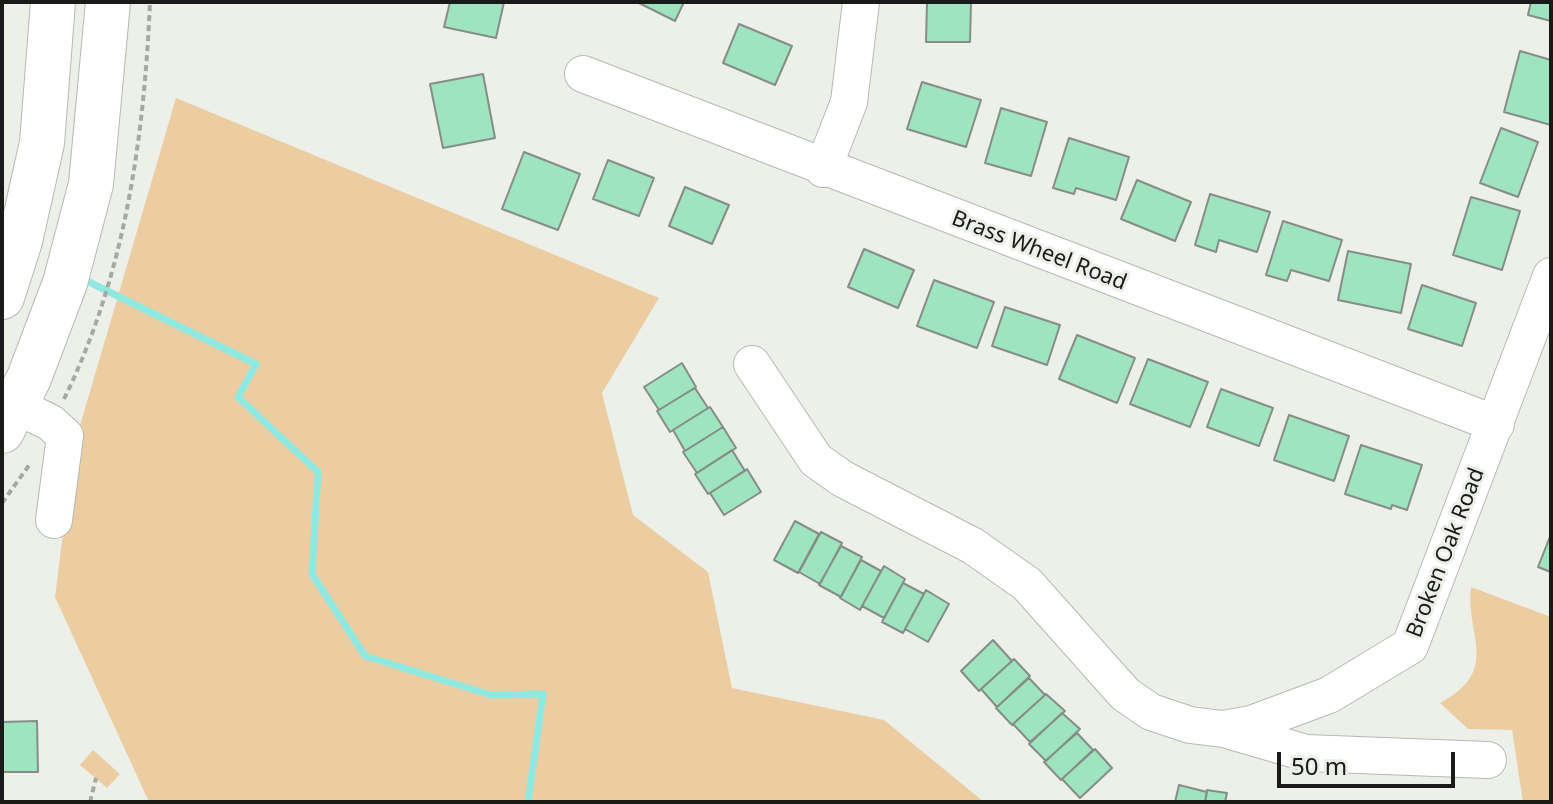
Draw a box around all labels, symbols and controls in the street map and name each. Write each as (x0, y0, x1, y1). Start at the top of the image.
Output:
street label: Brass Wheel Road (948, 205, 1130, 297)
street label: Broken Oak Road (1401, 464, 1491, 642)
scale bar (1281, 736, 1459, 786)
text: 50 m (1291, 749, 1347, 782)

